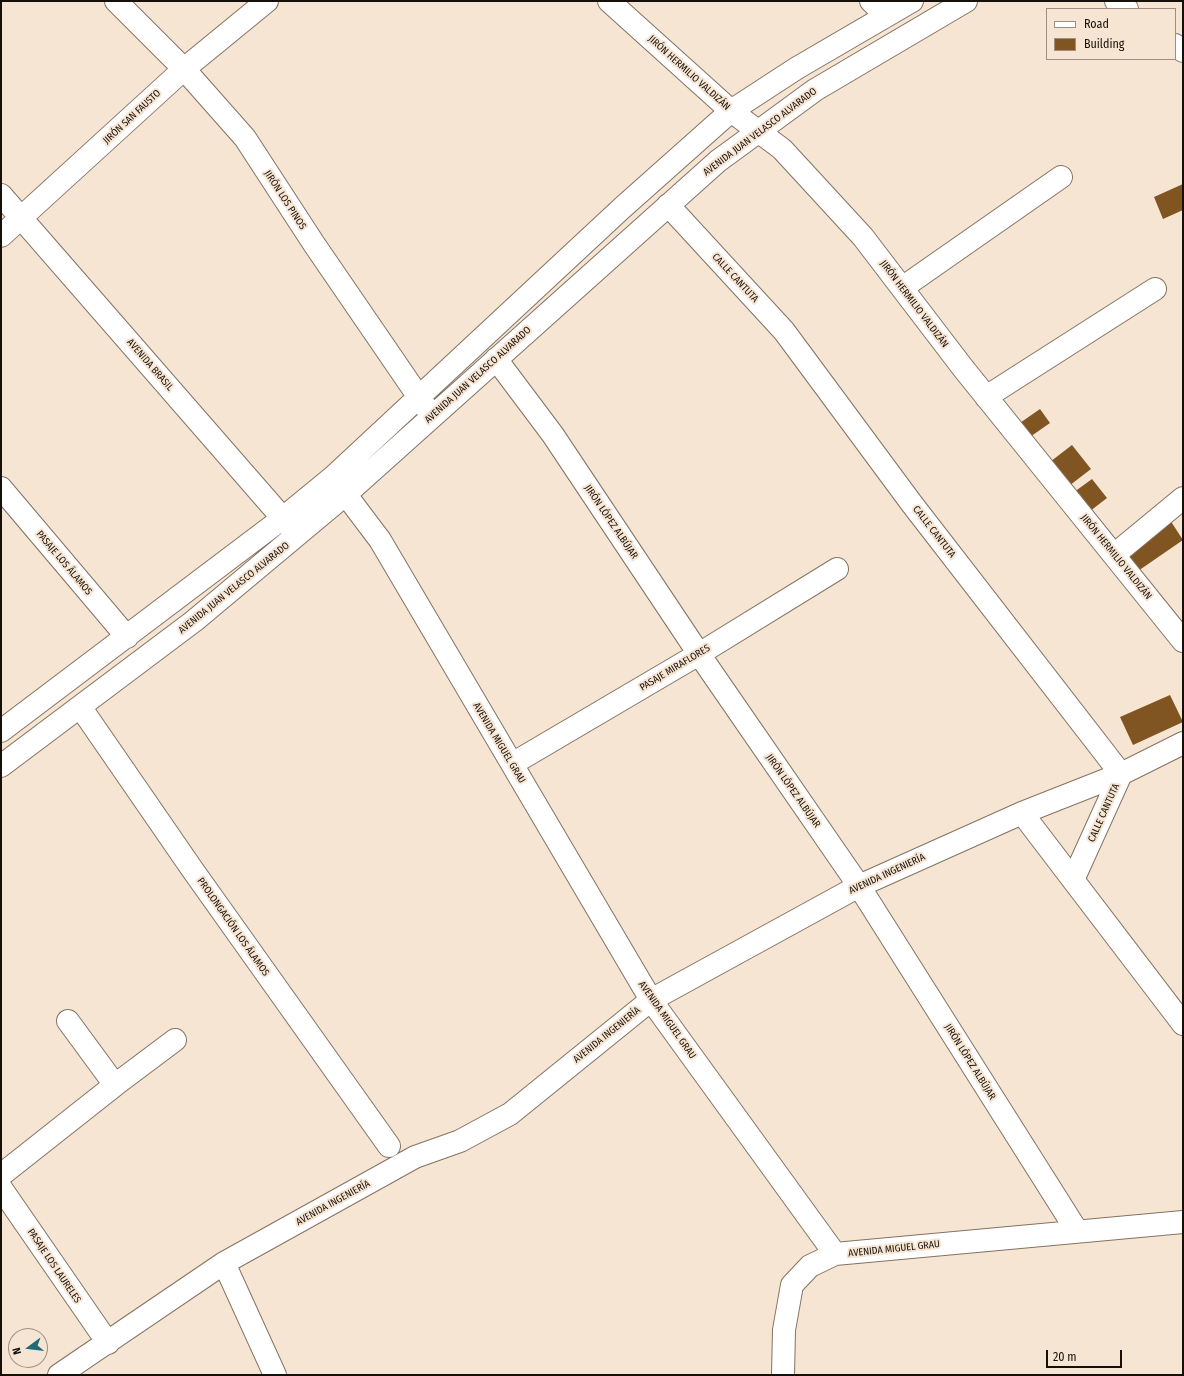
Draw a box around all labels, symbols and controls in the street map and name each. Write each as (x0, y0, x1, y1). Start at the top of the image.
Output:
legend (1046, 8, 1176, 60)
text: Road (1084, 17, 1109, 31)
street label: JIRÓN HERMILIO VALDIZÁN (646, 33, 732, 113)
text: Building (1084, 37, 1124, 51)
street label: AVENIDA JUAN VELASCO ALVARADO (701, 85, 819, 179)
street label: JIRÓN SAN FAUSTO (101, 87, 163, 147)
street label: JIRÓN LOS PINOS (261, 168, 309, 232)
street label: CALLE CANTUTA (709, 251, 761, 305)
street label: JIRÓN HERMILIO VALDIZÁN (877, 258, 951, 350)
street label: AVENIDA JUAN VELASCO ALVARADO (422, 324, 534, 426)
street label: AVENIDA BRASIL (124, 336, 176, 394)
street label: JIRÓN LÓPEZ ALBÚJAR (582, 483, 640, 561)
street label: CALLE CANTUTA (910, 504, 958, 560)
street label: JIRÓN HERMILIO VALDIZÁN (1078, 512, 1154, 602)
street label: PASAJE LOS ÁLAMOS (33, 528, 95, 598)
street label: AVENIDA JUAN VELASCO ALVARADO (176, 540, 292, 636)
street label: PASAJE MIRAFLORES (638, 642, 712, 694)
street label: AVENIDA MIGUEL GRAU (470, 701, 528, 785)
street label: JIRÓN LÓPEZ ALBÚJAR (763, 752, 823, 830)
street label: CALLE CANTUTA (1086, 782, 1122, 844)
street label: AVENIDA INGENIERÍA (847, 851, 927, 897)
street label: PROLONGACIÓN LOS ÁLAMOS (194, 876, 272, 978)
street label: AVENIDA MIGUEL GRAU (636, 979, 698, 1061)
street label: AVENIDA INGENIERÍA (571, 1004, 643, 1066)
street label: JIRÓN LÓPEZ ALBÚJAR (942, 1022, 998, 1102)
street label: AVENIDA INGENIERÍA (294, 1178, 372, 1228)
street label: PASAJE LOS LAURELES (25, 1227, 83, 1305)
street label: AVENIDA MIGUEL GRAU (848, 1238, 940, 1260)
north arrow (8, 1328, 48, 1368)
scale bar (1048, 1342, 1124, 1368)
text: N (10, 1346, 24, 1356)
text: 20 m (1053, 1350, 1077, 1364)

